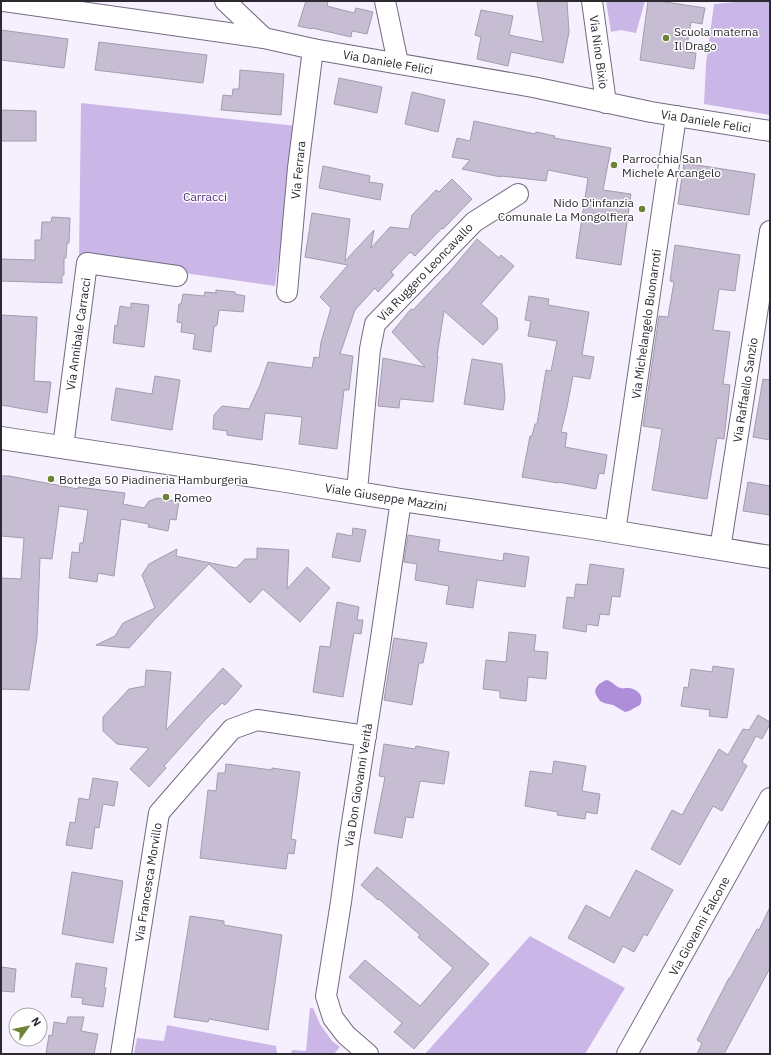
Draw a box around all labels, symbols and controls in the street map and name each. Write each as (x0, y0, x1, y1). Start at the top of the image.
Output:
street label: Via Nino Bixio (586, 14, 612, 90)
place label: Scuola materna Il Drago (674, 24, 759, 53)
marker: Scuola materna Il Drago (661, 33, 671, 43)
street label: Via Daniele Felici (342, 47, 434, 77)
street label: Via Daniele Felici (660, 106, 752, 136)
street label: Via Ferrara (287, 140, 309, 200)
place label: Parrocchia San Michele Arcangelo (622, 151, 721, 180)
marker: Parrocchia San Michele Arcangelo (609, 160, 619, 170)
park label: Carracci (183, 189, 227, 204)
place label: Nido D'infanzia Comunale La Mongolfiera (498, 195, 635, 224)
marker: Nido D'infanzia Comunale La Mongolfiera (637, 204, 647, 214)
street label: Via Ruggero Leoncavallo (374, 220, 476, 324)
street label: Via Michelangelo Buonarroti (628, 248, 664, 400)
street label: Via Annibale Carracci (63, 277, 93, 391)
street label: Via Raffaello Sanzio (729, 336, 761, 443)
place label: Bottega 50 Piadineria Hamburgeria (59, 472, 248, 487)
marker: Bottega 50 Piadineria Hamburgeria (46, 474, 56, 484)
street label: Viale Giuseppe Mazzini (324, 480, 448, 514)
place label: Romeo (174, 490, 212, 505)
marker: Romeo (161, 492, 171, 502)
street label: Via Don Giovanni Verità (341, 721, 375, 848)
street label: Via Francesca Morvillo (131, 821, 165, 943)
street label: Via Giovanni Falcone (665, 873, 733, 978)
north arrow (8, 1007, 48, 1047)
text: N (28, 1014, 44, 1029)

